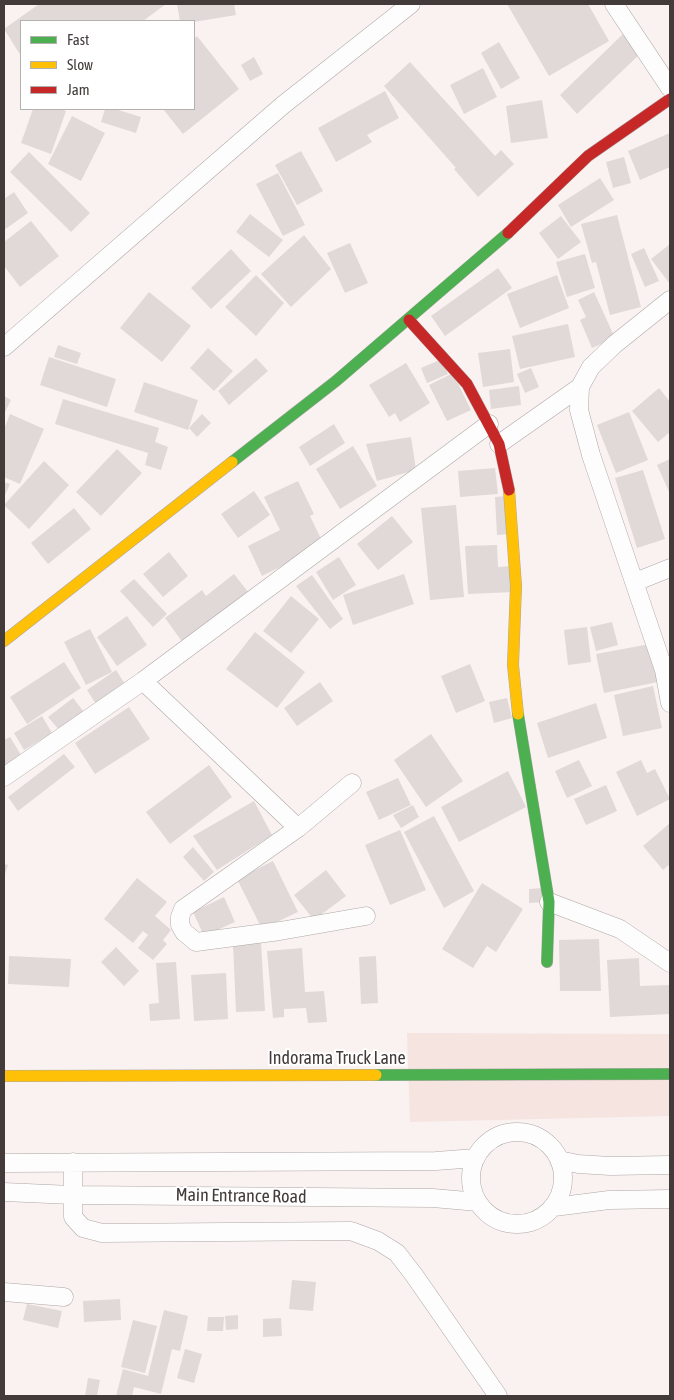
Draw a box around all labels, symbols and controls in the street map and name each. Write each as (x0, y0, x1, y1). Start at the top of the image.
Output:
legend (20, 20, 195, 110)
text: Fast (67, 31, 89, 48)
text: Slow (67, 56, 93, 73)
text: Jam (67, 81, 90, 98)
street label: Indorama Truck Lane (268, 1047, 406, 1069)
street label: Main Entrance Road (175, 1184, 307, 1208)

